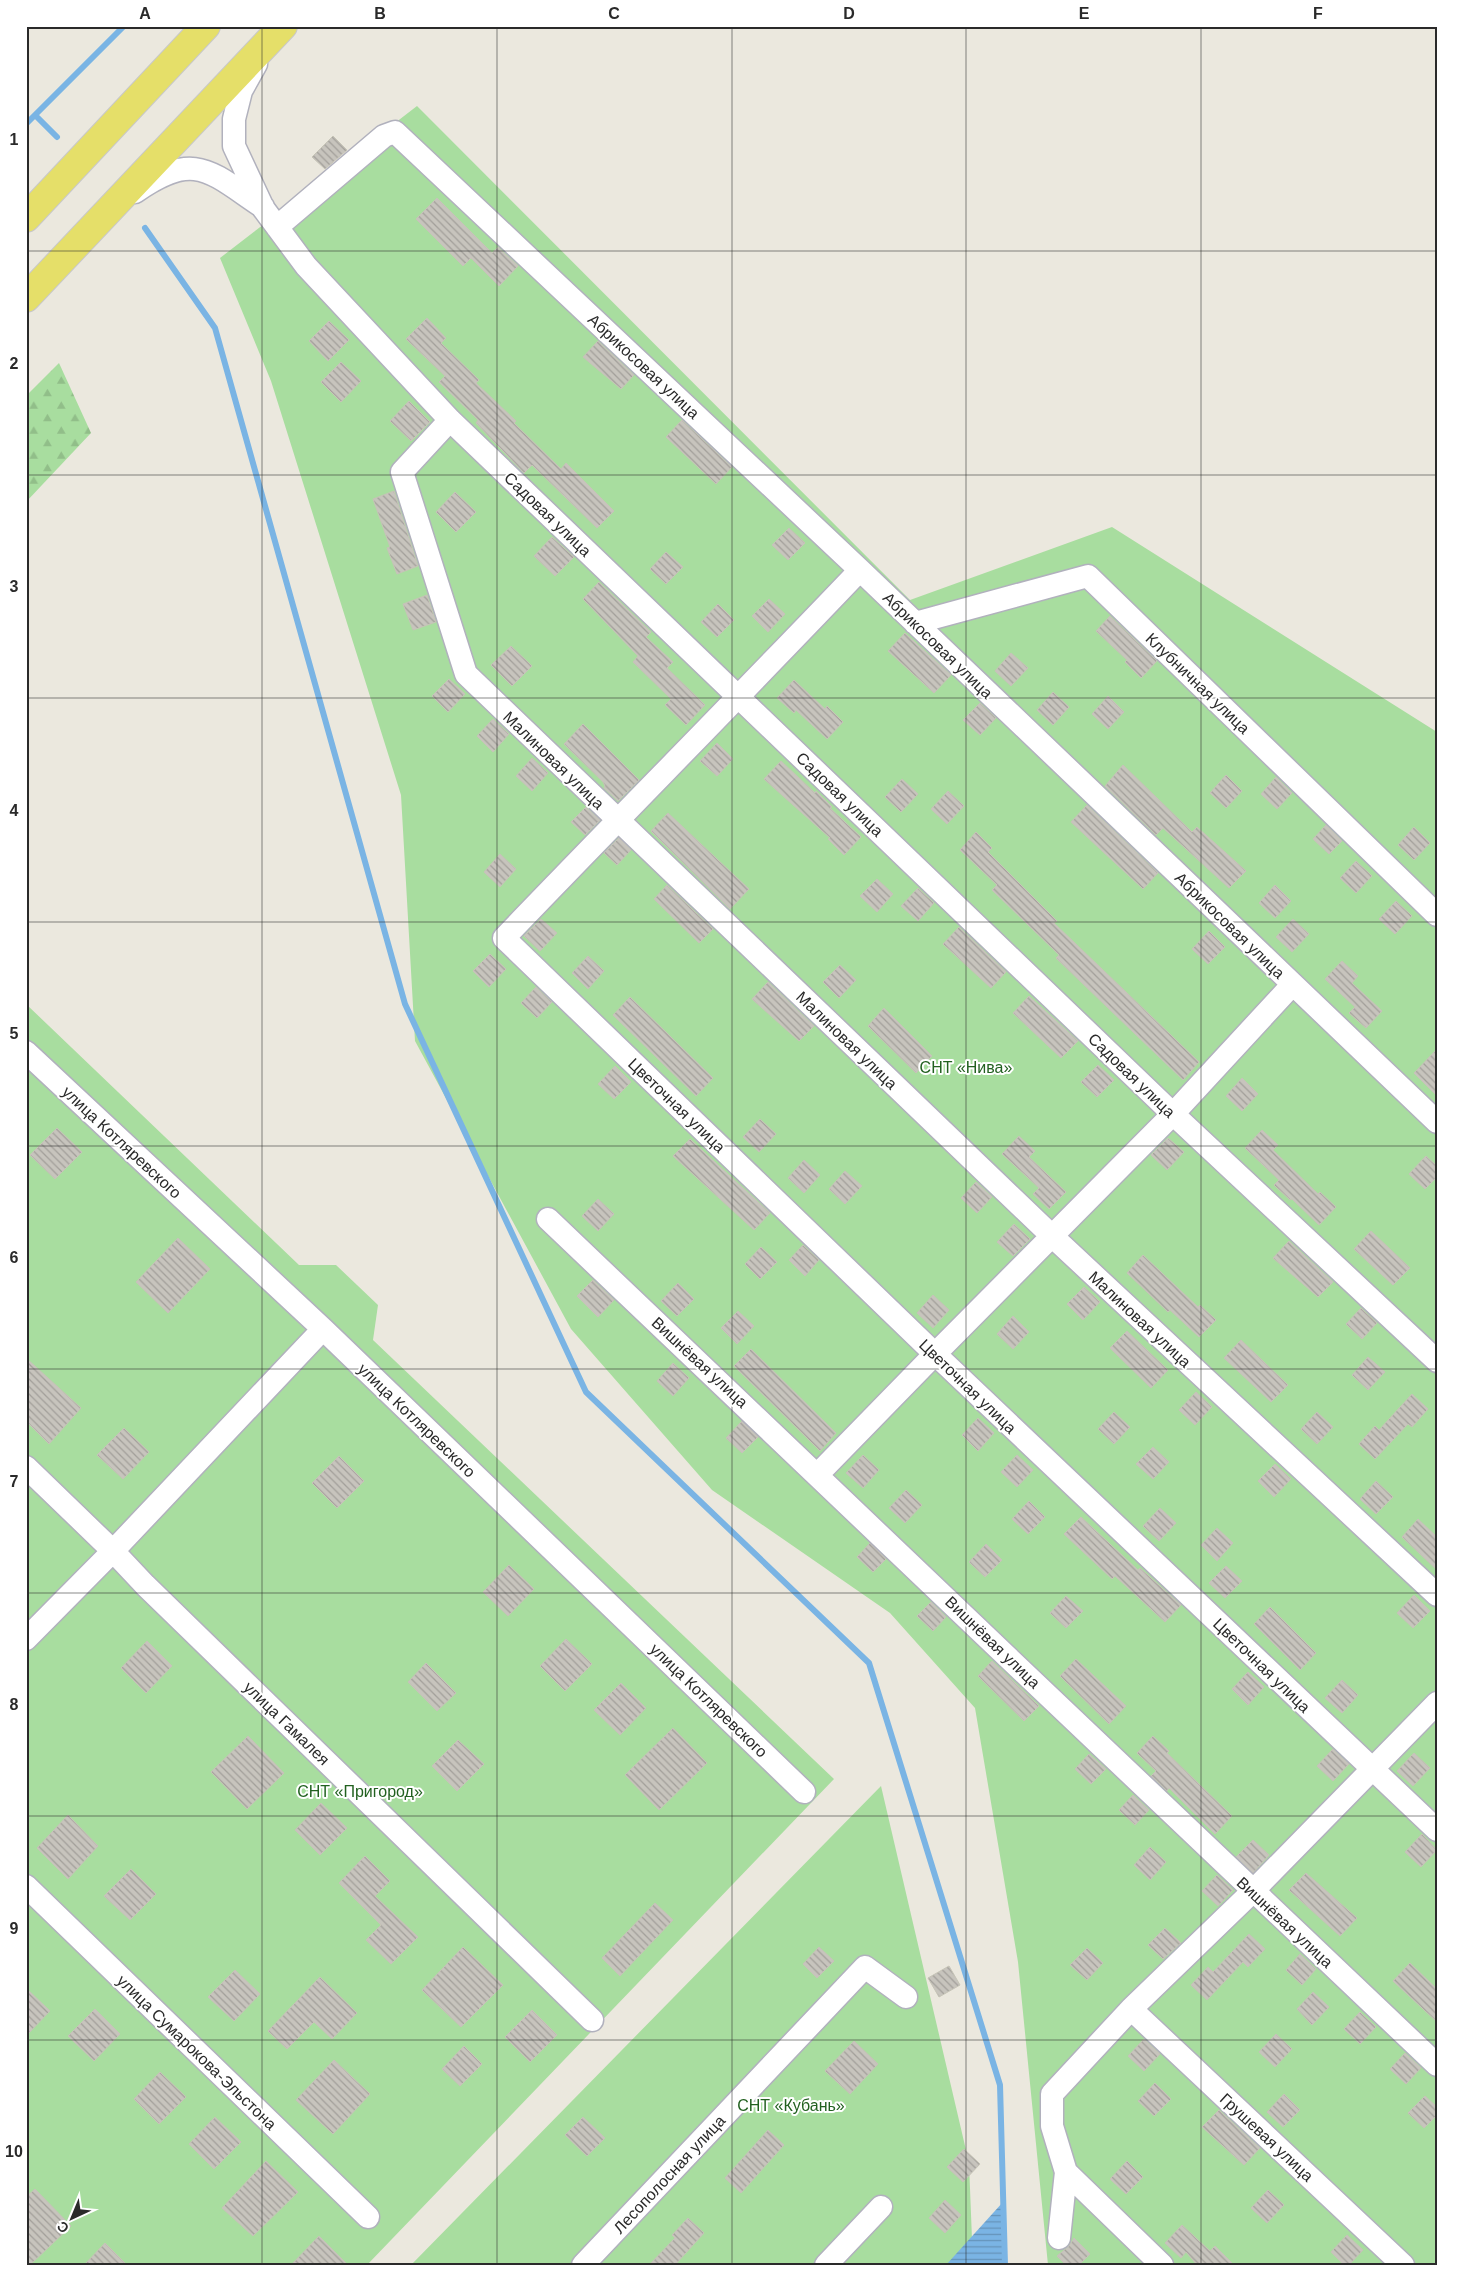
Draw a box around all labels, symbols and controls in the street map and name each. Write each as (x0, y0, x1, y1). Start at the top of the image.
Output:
text: A (139, 5, 151, 22)
text: B (374, 5, 386, 22)
text: C (608, 5, 620, 22)
text: D (843, 5, 855, 22)
text: E (1079, 5, 1090, 22)
text: F (1313, 5, 1323, 22)
text: 1 (10, 131, 19, 148)
street label: Абрикосовая улица (585, 311, 703, 422)
text: 2 (10, 355, 19, 372)
street label: Садовая улица (501, 469, 594, 560)
text: 3 (10, 578, 19, 595)
street label: Абрикосовая улица (880, 589, 996, 702)
street label: Клубничная улица (1142, 630, 1253, 737)
street label: Малиновая улица (500, 708, 607, 813)
street label: Садовая улица (793, 749, 886, 840)
text: 4 (10, 802, 19, 819)
street label: Абрикосовая улица (1172, 869, 1288, 982)
street label: Малиновая улица (793, 988, 900, 1093)
text: 5 (10, 1025, 19, 1042)
street label: Садовая улица (1085, 1030, 1178, 1121)
street label: Цветочная улица (625, 1055, 728, 1156)
park label: СНТ «Нива» (920, 1059, 1013, 1076)
street label: улица Котляревского (59, 1083, 185, 1202)
text: 6 (10, 1249, 19, 1266)
street label: Малиновая улица (1085, 1268, 1194, 1371)
street label: Вишнёвая улица (648, 1314, 751, 1411)
street label: Цветочная улица (916, 1336, 1019, 1437)
street label: улица Котляревского (355, 1360, 479, 1481)
text: 7 (10, 1473, 19, 1490)
street label: Вишнёвая улица (942, 1593, 1043, 1692)
street label: Цветочная улица (1210, 1615, 1313, 1716)
street label: улица Котляревского (647, 1640, 771, 1761)
street label: улица Гамалея (241, 1678, 333, 1768)
text: 8 (10, 1696, 19, 1713)
park label: СНТ «Пригород» (297, 1783, 423, 1800)
street label: Вишнёвая улица (1233, 1874, 1336, 1971)
text: 9 (10, 1920, 19, 1937)
street label: улица Сумарокова-Эльстона (114, 1972, 280, 2133)
street label: Грушевая улица (1217, 2090, 1317, 2185)
park label: СНТ «Кубань» (737, 2097, 845, 2114)
street label: Лесополосная улица (610, 2112, 728, 2237)
text: 10 (5, 2143, 23, 2160)
north arrow (48, 2194, 98, 2244)
text: С (54, 2218, 72, 2237)

